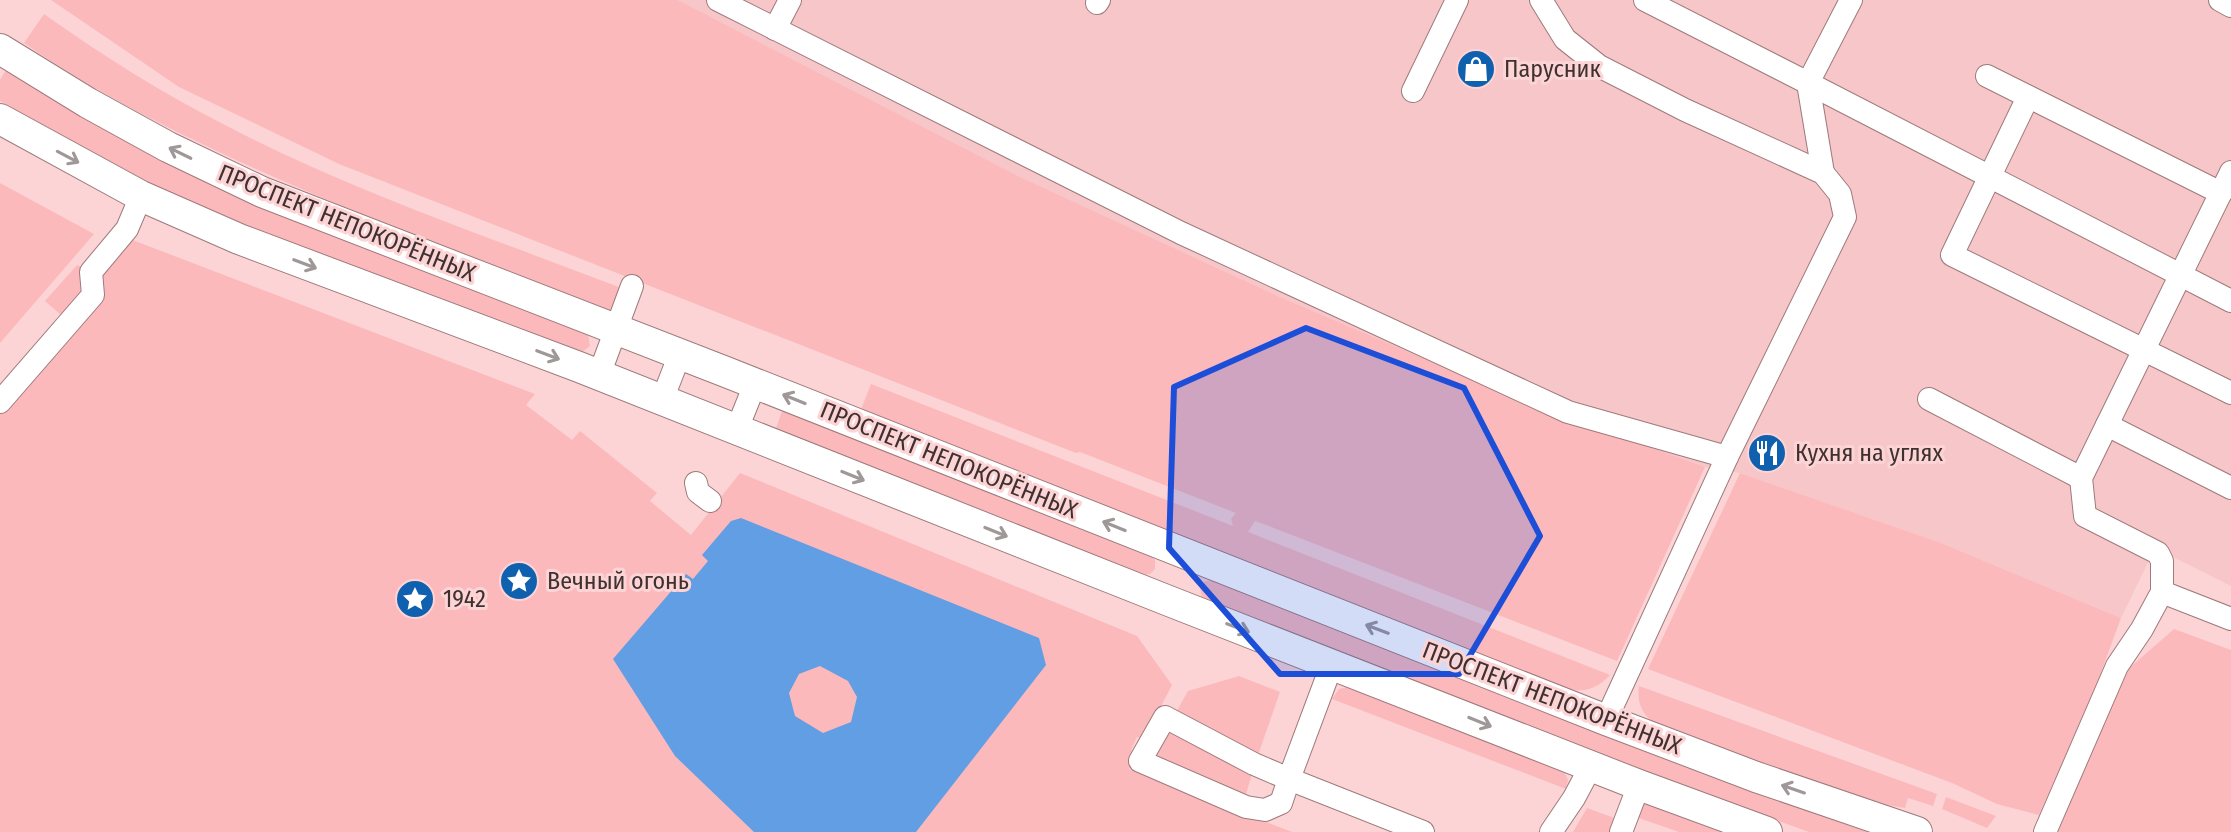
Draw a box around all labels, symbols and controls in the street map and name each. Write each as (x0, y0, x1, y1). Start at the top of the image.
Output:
shop icon: Парусник (1455, 48, 1497, 90)
place label: Парусник (1504, 55, 1601, 83)
one-way arrow (169, 145, 193, 160)
one-way arrow (56, 149, 80, 165)
street label: ПРОСПЕКТ НЕПОКОРЁННЫХ (214, 159, 480, 288)
one-way arrow (292, 257, 317, 272)
one-way arrow (535, 349, 560, 363)
one-way arrow (782, 391, 807, 405)
street label: ПРОСПЕКТ НЕПОКОРЁННЫХ (816, 396, 1082, 525)
restaurant icon: Кухня на углях (1746, 432, 1788, 474)
place label: Кухня на углях (1795, 439, 1943, 467)
one-way arrow (840, 470, 865, 484)
one-way arrow (1102, 517, 1127, 532)
one-way arrow (983, 526, 1008, 540)
place icon: Вечный огонь (498, 560, 540, 602)
place label: Вечный огонь (547, 567, 689, 595)
place icon: 1942 (394, 578, 436, 620)
place label: 1942 (443, 585, 486, 613)
one-way arrow (1365, 621, 1390, 636)
one-way arrow (1225, 622, 1250, 636)
street label: ПРОСПЕКТ НЕПОКОРЁННЫХ (1419, 636, 1686, 760)
one-way arrow (1467, 716, 1492, 730)
one-way arrow (1781, 781, 1806, 796)

